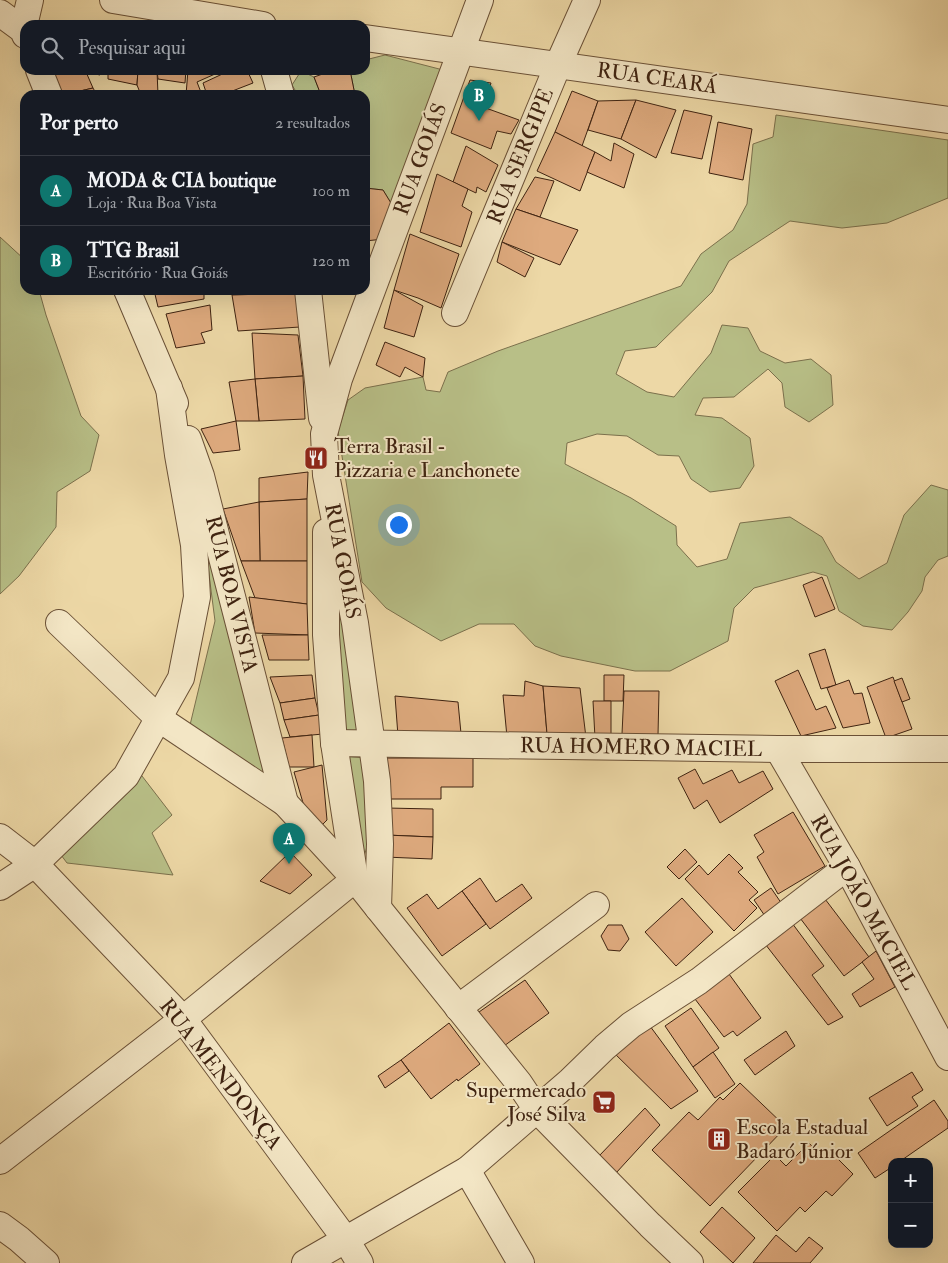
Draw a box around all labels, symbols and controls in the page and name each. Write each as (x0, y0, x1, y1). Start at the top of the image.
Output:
search box (20, 20, 370, 75)
icon: search (38, 34, 66, 62)
text: Pesquisar aqui (78, 36, 186, 60)
street label: RUA CEARÁ (595, 57, 719, 100)
pin: B (463, 80, 495, 121)
street label: RUA SERGIPE (481, 84, 560, 228)
street label: RUA GOIÁS (388, 99, 453, 219)
text: Por perto (40, 109, 118, 136)
text: 2 resultados (275, 113, 350, 133)
text: MODA & CIA boutique (87, 169, 276, 193)
text: A (51, 181, 61, 201)
text: 100 m (312, 181, 350, 201)
text: Loja · Rua Boa Vista (87, 193, 217, 213)
text: TTG Brasil (87, 239, 179, 263)
text: B (51, 251, 61, 271)
text: 120 m (312, 251, 350, 271)
text: Escritório · Rua Goiás (87, 263, 228, 283)
place label: Terra Brasil - Pizzaria e Lanchonete (334, 433, 520, 484)
restaurant icon: Terra Brasil - Pizzaria e Lanchonete (303, 445, 329, 471)
street label: RUA GOIÁS (318, 501, 367, 621)
your location (386, 512, 412, 538)
street label: RUA BOA VISTA (199, 513, 264, 675)
street label: RUA HOMERO MACIEL (520, 732, 762, 763)
street label: RUA JOÃO MACIEL (804, 810, 923, 995)
pin: A (273, 823, 305, 864)
street label: RUA MENDONÇA (153, 993, 288, 1155)
place label: Supermercado José Silva (466, 1077, 586, 1128)
supermarket icon: Supermercado José Silva (591, 1089, 617, 1115)
place label: Escola Estadual Badaró Júnior (736, 1114, 869, 1165)
building icon: Escola Estadual Badaró Júnior (706, 1126, 732, 1152)
map controls (888, 1158, 933, 1248)
button: + (888, 1158, 933, 1203)
button: − (888, 1203, 933, 1248)

